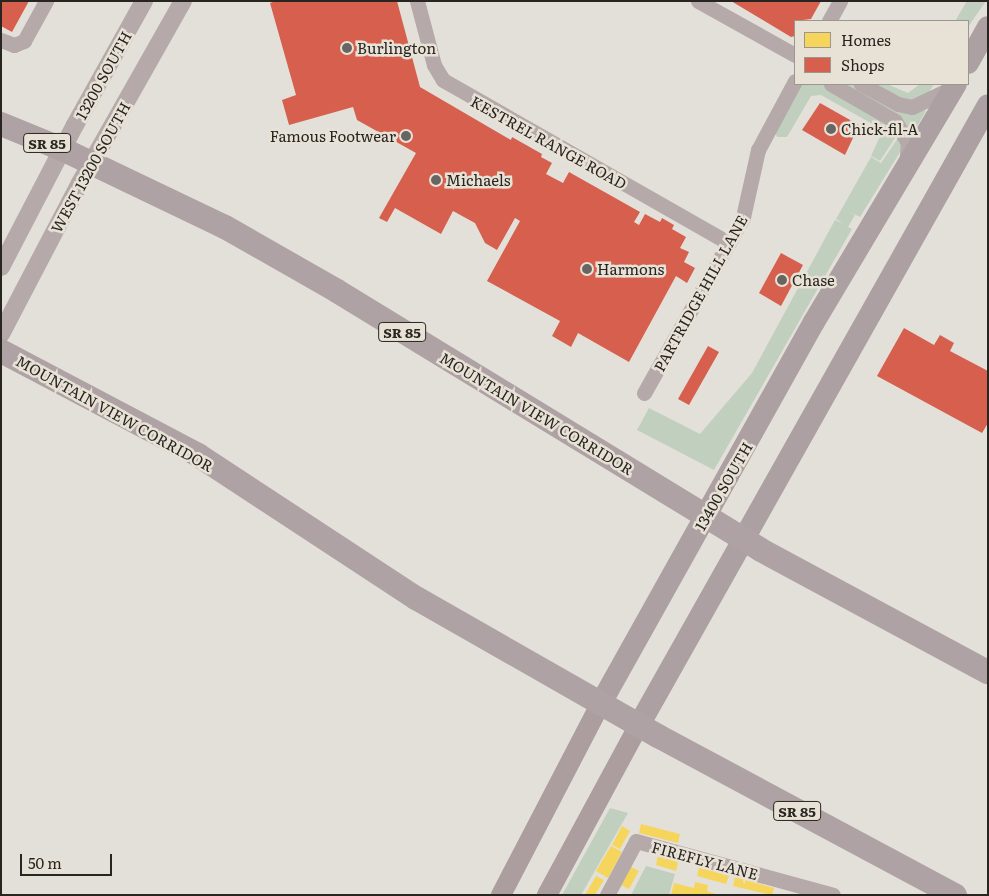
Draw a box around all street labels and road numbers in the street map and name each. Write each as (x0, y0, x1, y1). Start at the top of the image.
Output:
street label: 13200 SOUTH (71, 28, 135, 122)
street label: KESTREL RANGE ROAD (468, 92, 630, 192)
street label: WEST 13200 SOUTH (47, 99, 133, 235)
road number: SR 85 (22, 132, 72, 154)
street label: PARTRIDGE HILL LANE (650, 212, 750, 374)
road number: SR 85 (377, 321, 427, 344)
street label: MOUNTAIN VIEW CORRIDOR (437, 348, 637, 478)
street label: MOUNTAIN VIEW CORRIDOR (13, 351, 217, 475)
street label: 13400 SOUTH (690, 439, 756, 533)
road number: SR 85 (772, 799, 822, 822)
street label: FIREFLY LANE (650, 837, 760, 883)

